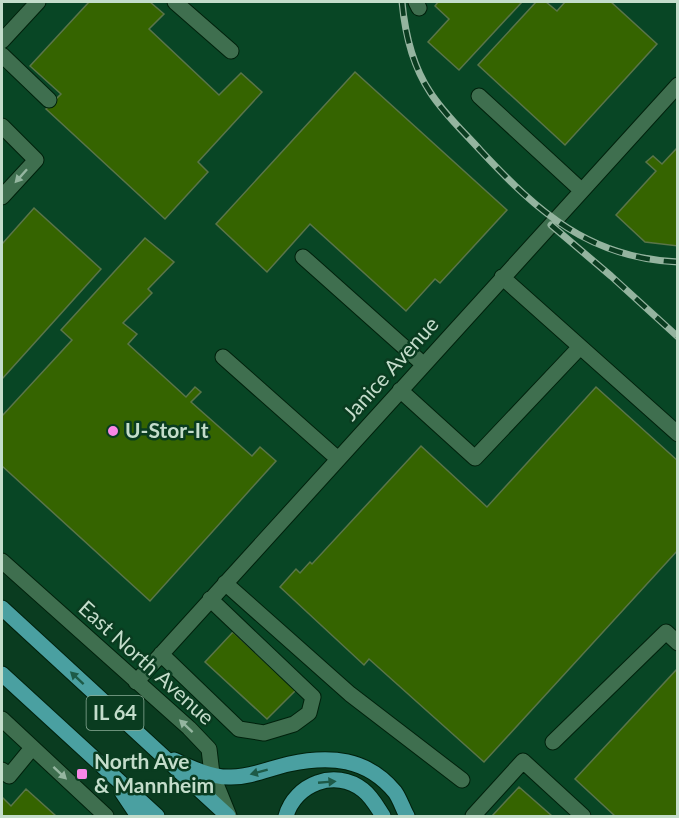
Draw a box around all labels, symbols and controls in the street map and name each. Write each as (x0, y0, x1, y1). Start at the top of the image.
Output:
one-way arrow (14, 169, 28, 184)
street label: Janice Avenue (337, 311, 443, 425)
place label: U-Stor-It (125, 417, 209, 442)
marker: U-Stor-It (106, 424, 120, 438)
street label: East North Avenue (74, 595, 220, 729)
one-way arrow (69, 671, 84, 685)
road number: IL 64 (86, 696, 144, 730)
one-way arrow (179, 719, 193, 733)
place label: North Ave & Mannheim (94, 748, 214, 797)
one-way arrow (52, 766, 67, 780)
marker: North Ave & Mannheim (75, 767, 89, 781)
one-way arrow (250, 768, 268, 778)
one-way arrow (318, 777, 337, 787)

